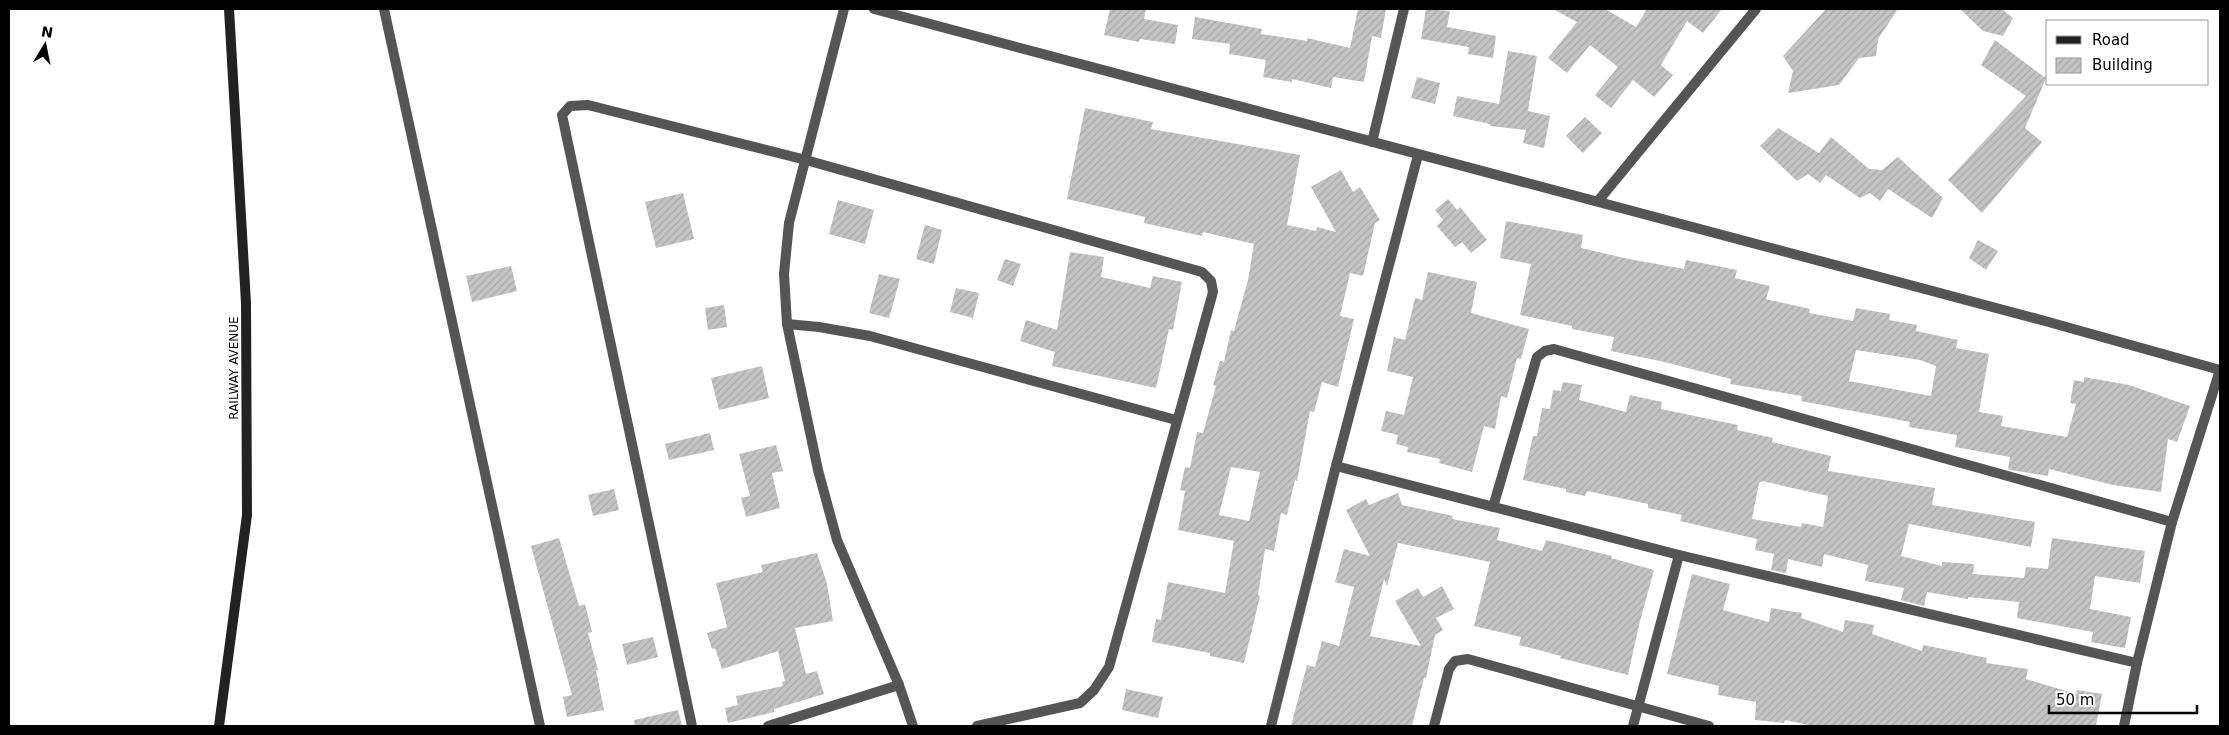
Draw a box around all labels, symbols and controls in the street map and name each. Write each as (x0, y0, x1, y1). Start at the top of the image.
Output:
north arrow (20, 20, 70, 70)
legend (2046, 20, 2209, 85)
text: N (40, 23, 54, 41)
text: Road (2092, 31, 2130, 49)
text: Building (2092, 56, 2153, 74)
street label: RAILWAY AVENUE (227, 316, 241, 420)
scale bar (2049, 682, 2196, 714)
text: 50 m (2056, 691, 2094, 709)

